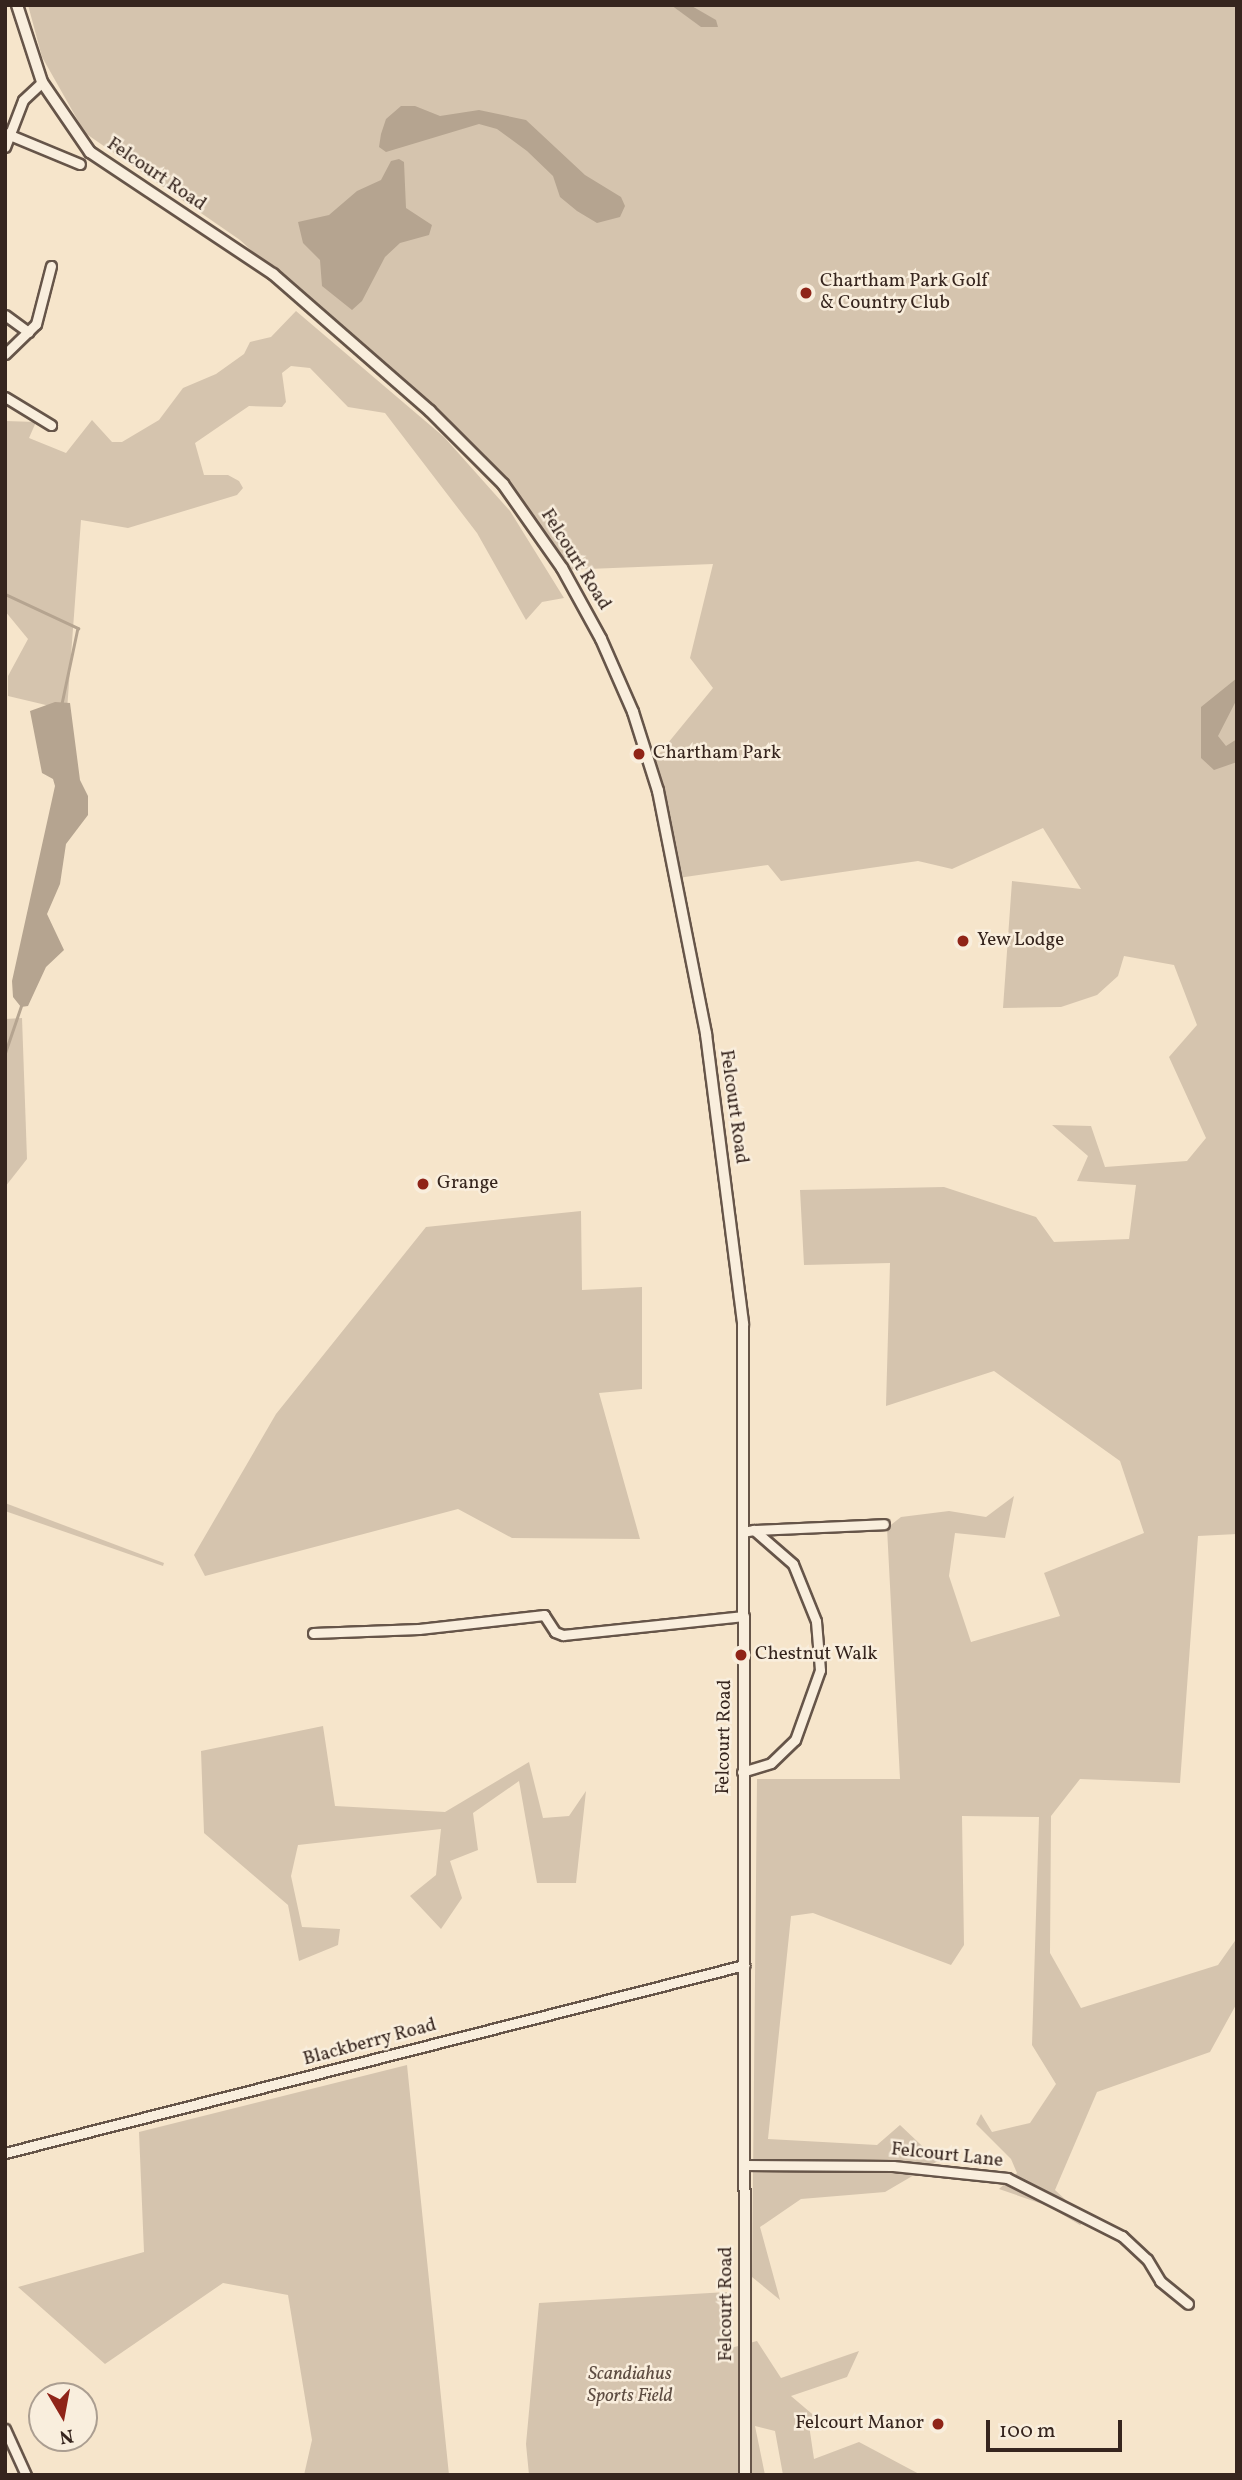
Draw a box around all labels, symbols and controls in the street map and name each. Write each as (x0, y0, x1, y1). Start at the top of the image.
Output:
street label: Felcourt Road (102, 133, 210, 217)
place label: Chartham Park Golf & Country Club (820, 271, 988, 315)
marker: Chartham Park Golf & Country Club (798, 285, 814, 301)
street label: Felcourt Road (535, 505, 615, 615)
place label: Chartham Park (653, 743, 781, 765)
marker: Chartham Park (631, 746, 647, 762)
place label: Yew Lodge (977, 930, 1065, 952)
marker: Yew Lodge (955, 933, 971, 949)
street label: Felcourt Road (714, 1048, 752, 1166)
place label: Grange (437, 1173, 498, 1195)
marker: Grange (415, 1176, 431, 1192)
place label: Chestnut Walk (755, 1644, 878, 1666)
marker: Chestnut Walk (733, 1647, 749, 1663)
street label: Felcourt Road (713, 1679, 737, 1795)
street label: Blackberry Road (301, 2014, 439, 2072)
street label: Felcourt Lane (890, 2139, 1004, 2173)
street label: Felcourt Road (716, 2246, 738, 2362)
park label: Scandiahus Sports Field (587, 2364, 673, 2408)
north arrow (28, 2382, 98, 2452)
scale bar (990, 2406, 1126, 2450)
place label: Felcourt Manor (795, 2413, 924, 2435)
marker: Felcourt Manor (930, 2416, 946, 2432)
text: 100 m (999, 2417, 1056, 2446)
text: N (57, 2422, 75, 2450)

